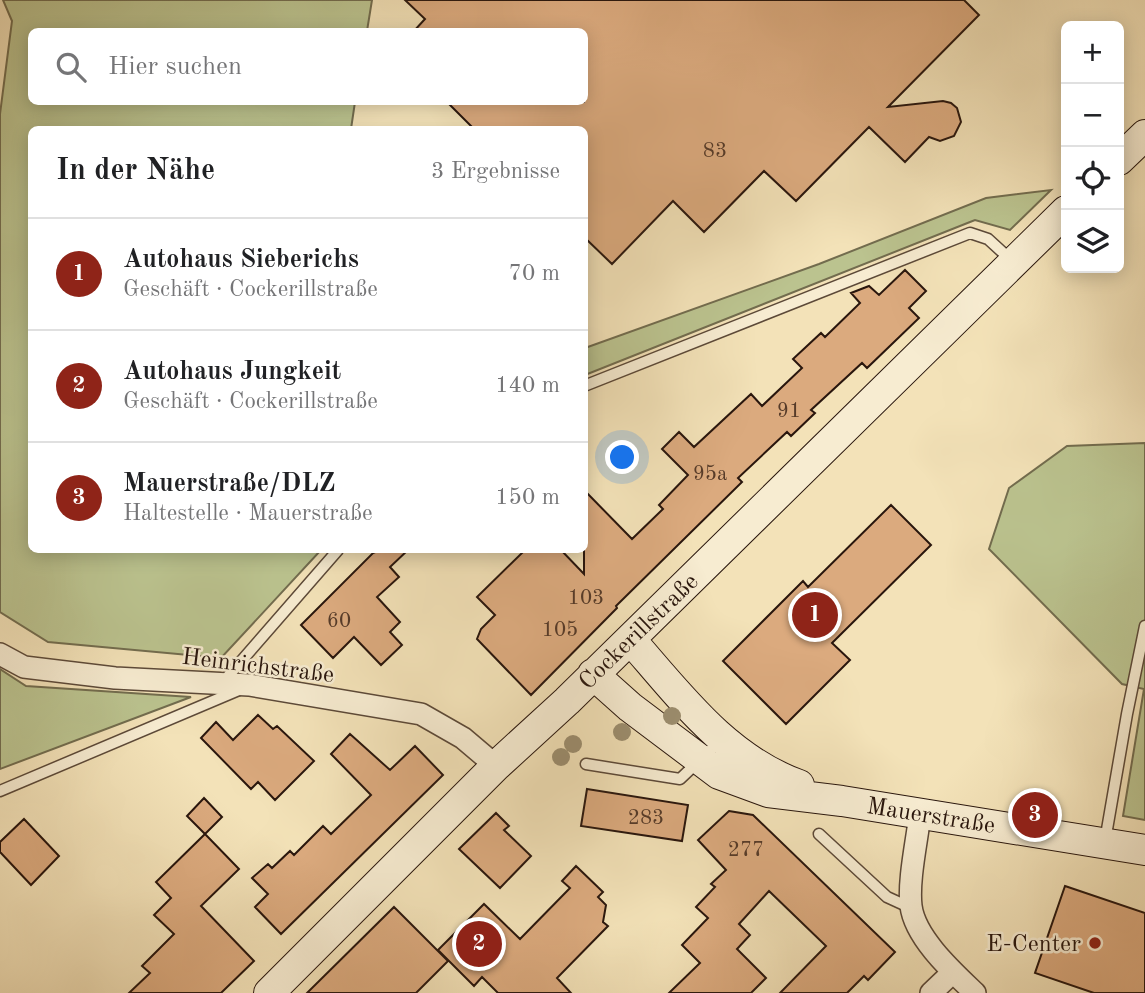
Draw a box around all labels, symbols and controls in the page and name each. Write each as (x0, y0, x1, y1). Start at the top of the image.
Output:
map controls (1061, 21, 1124, 273)
button: + (1061, 21, 1124, 84)
search box (28, 28, 588, 105)
icon: search (52, 48, 90, 86)
text: Hier suchen (108, 54, 242, 80)
button: − (1061, 84, 1124, 147)
house number: 83 (703, 141, 727, 162)
button: locate (1061, 147, 1124, 210)
text: In der Nähe (56, 156, 215, 186)
text: 3 Ergebnisse (431, 160, 560, 183)
button: layers (1061, 210, 1124, 273)
text: Autohaus Sieberichs (123, 247, 359, 273)
text: 1 (72, 262, 86, 285)
text: 70 m (509, 262, 560, 285)
text: Geschäft · Cockerillstraße (123, 278, 378, 301)
text: Autohaus Jungkeit (123, 359, 341, 385)
text: 2 (72, 374, 86, 397)
text: 140 m (495, 374, 560, 397)
text: Geschäft · Cockerillstraße (123, 390, 378, 413)
house number: 91 (777, 401, 801, 422)
your location (605, 440, 639, 474)
house number: 95a (693, 464, 727, 485)
text: Mauerstraße/DLZ (123, 471, 336, 497)
text: 3 (72, 486, 86, 509)
text: 150 m (495, 486, 560, 509)
text: Haltestelle · Mauerstraße (123, 502, 373, 525)
street label: Cockerillstraße (575, 570, 704, 695)
house number: 103 (568, 588, 604, 609)
pin: 1 (792, 589, 838, 641)
house number: 60 (327, 611, 351, 632)
house number: 105 (542, 620, 578, 641)
street label: Heinrichstraße (180, 646, 335, 688)
pin: 3 (1012, 789, 1058, 841)
street label: Mauerstraße (865, 795, 997, 839)
house number: 283 (628, 808, 664, 829)
house number: 277 (728, 840, 764, 861)
pin: 2 (456, 918, 502, 970)
place label: E-Center (986, 933, 1081, 957)
marker: E-Center (1087, 935, 1103, 951)

